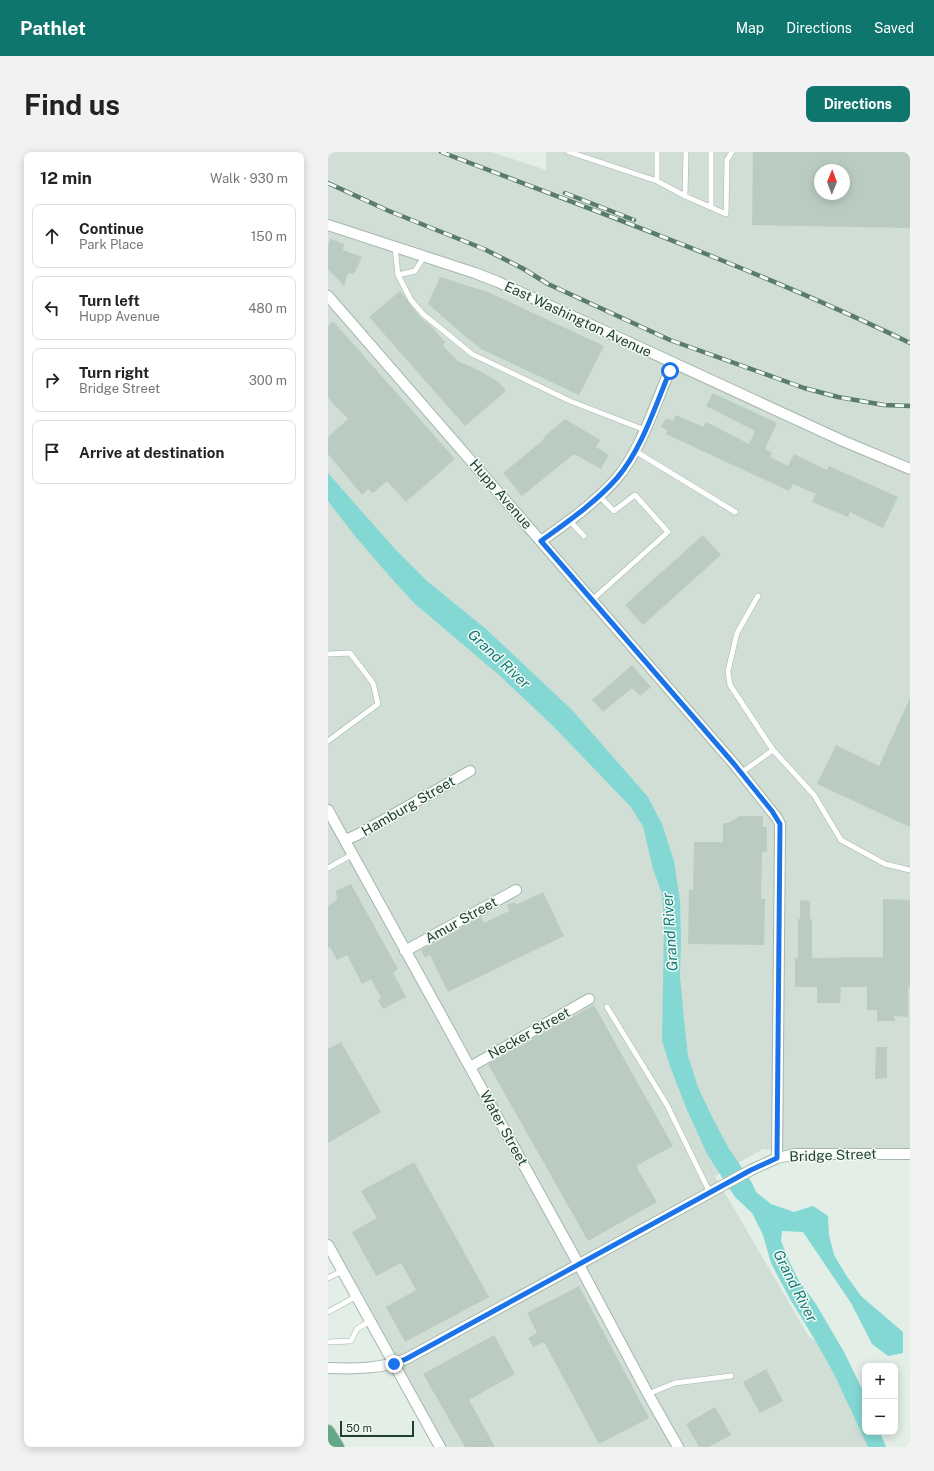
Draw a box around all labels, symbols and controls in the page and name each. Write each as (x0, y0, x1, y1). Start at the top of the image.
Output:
text: Pathlet (20, 17, 86, 39)
text: Map (736, 20, 764, 36)
text: Directions (786, 20, 852, 36)
text: Saved (874, 20, 914, 36)
button: Directions (806, 86, 910, 122)
text: Find us (24, 88, 120, 121)
north arrow (814, 164, 850, 200)
text: 12 min (40, 168, 92, 188)
text: Walk · 930 m (210, 171, 288, 186)
text: Continue (79, 220, 144, 237)
icon: ahead (41, 225, 63, 247)
text: 150 m (251, 229, 287, 244)
text: Park Place (79, 237, 144, 252)
street label: East Washington Avenue (502, 278, 654, 360)
text: Turn left (79, 292, 140, 309)
icon: left (41, 297, 63, 319)
text: 480 m (248, 301, 287, 316)
text: Hupp Avenue (79, 309, 160, 324)
route start (661, 362, 679, 380)
text: Turn right (79, 364, 149, 381)
icon: right (41, 369, 63, 391)
text: 300 m (249, 373, 287, 388)
text: Bridge Street (79, 381, 160, 396)
icon: arrive (41, 441, 63, 463)
text: Arrive at destination (79, 444, 224, 461)
street label: Hupp Avenue (466, 456, 536, 532)
water label: Grand River (465, 626, 534, 692)
street label: Hamburg Street (358, 773, 458, 839)
water label: Grand River (658, 892, 681, 972)
street label: Amur Street (422, 894, 500, 946)
street label: Necker Street (485, 1004, 573, 1062)
street label: Water Street (477, 1088, 531, 1168)
street label: Bridge Street (789, 1145, 877, 1165)
water label: Grand River (770, 1247, 821, 1325)
route end (385, 1355, 403, 1373)
map controls (862, 1363, 898, 1435)
button: + (862, 1363, 898, 1399)
button: − (862, 1399, 898, 1435)
scale bar (340, 1419, 414, 1438)
text: 50 m (346, 1422, 372, 1434)

